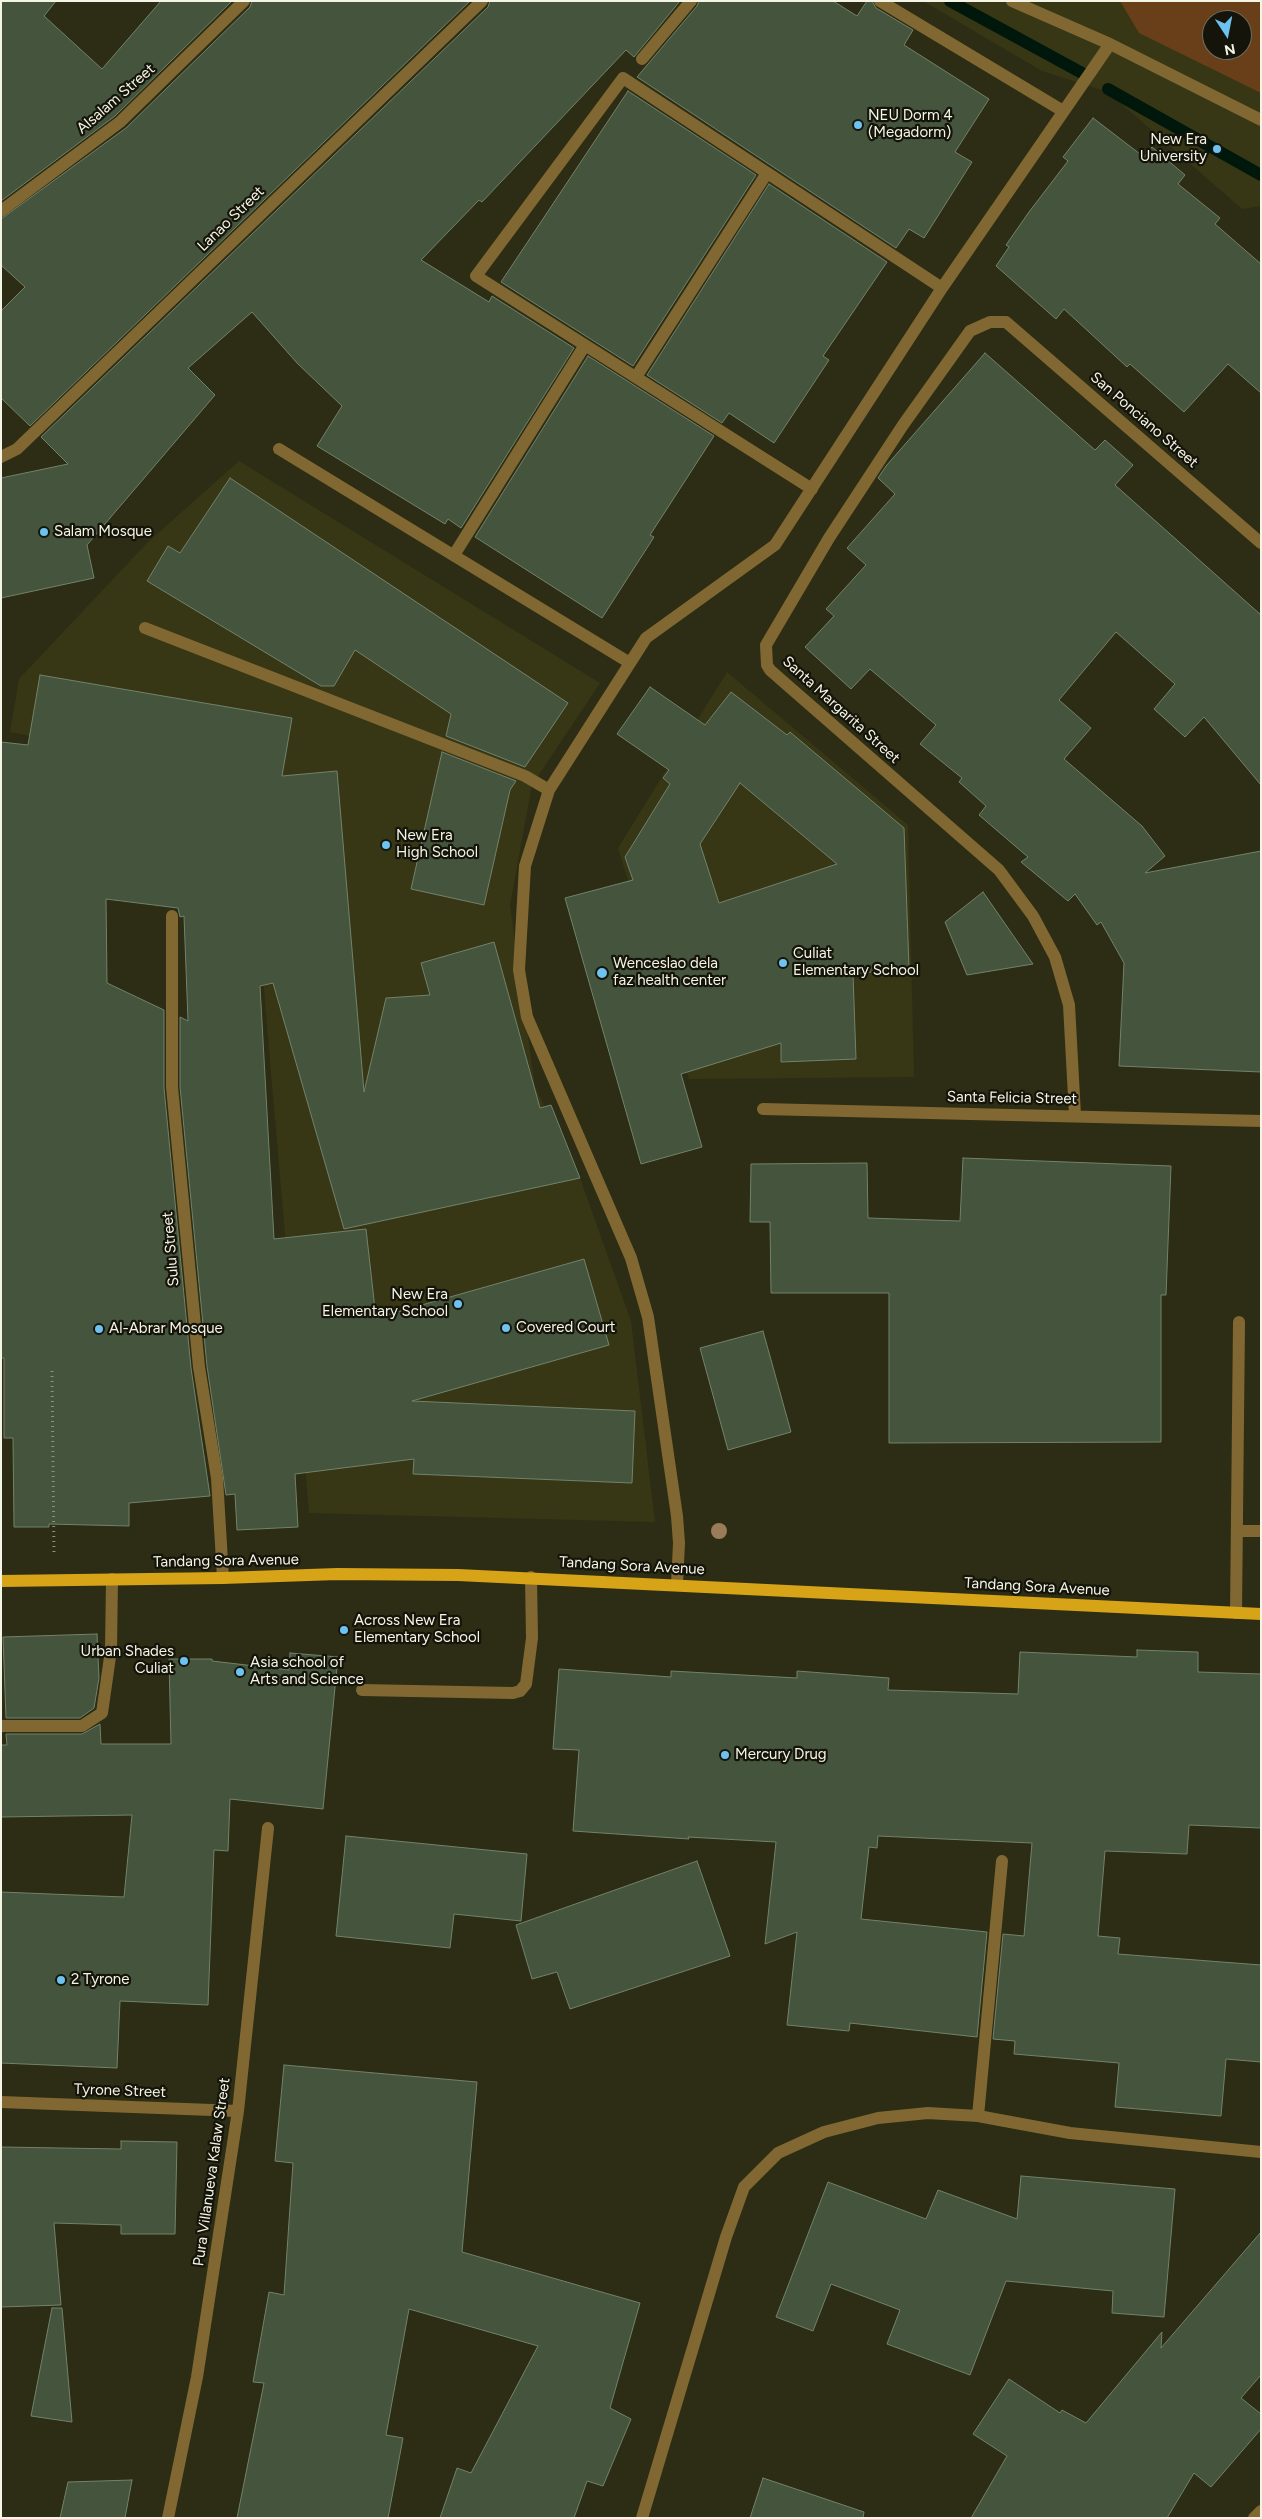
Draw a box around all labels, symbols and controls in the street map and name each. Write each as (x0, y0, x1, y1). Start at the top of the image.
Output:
north arrow (1202, 10, 1252, 60)
text: N (1223, 40, 1237, 59)
street label: Alsalam Street (73, 60, 159, 138)
place label: NEU Dorm 4 (Megadorm) (868, 107, 953, 142)
marker: NEU Dorm 4 (Megadorm) (852, 119, 864, 131)
place label: New Era University (1140, 131, 1207, 166)
marker: New Era University (1211, 143, 1223, 155)
street label: Lanao Street (194, 183, 268, 255)
street label: San Ponciano Street (1087, 368, 1201, 472)
place label: Salam Mosque (54, 523, 152, 541)
marker: Salam Mosque (38, 526, 50, 538)
street label: Santa Margarita Street (779, 653, 903, 767)
place label: New Era High School (396, 827, 478, 862)
marker: New Era High School (380, 839, 392, 851)
place label: Culiat Elementary School (793, 945, 919, 980)
place label: Wenceslao dela faz health center (613, 955, 726, 990)
marker: Culiat Elementary School (777, 957, 789, 969)
marker: Wenceslao dela faz health center (595, 966, 609, 980)
street label: Santa Felicia Street (947, 1088, 1077, 1108)
street label: Sulu Street (159, 1211, 183, 1287)
place label: New Era Elementary School (322, 1286, 448, 1321)
marker: New Era Elementary School (452, 1298, 464, 1310)
place label: Covered Court (516, 1319, 616, 1337)
place label: Al-Abrar Mosque (109, 1320, 223, 1338)
marker: Covered Court (500, 1322, 512, 1334)
marker: Al-Abrar Mosque (93, 1323, 105, 1335)
street label: Tandang Sora Avenue (153, 1551, 299, 1571)
street label: Tandang Sora Avenue (559, 1553, 705, 1579)
street label: Tandang Sora Avenue (964, 1574, 1110, 1600)
place label: Across New Era Elementary School (354, 1612, 480, 1647)
marker: Across New Era Elementary School (338, 1624, 350, 1636)
place label: Urban Shades Culiat (81, 1643, 174, 1678)
place label: Asia school of Arts and Science (250, 1654, 364, 1689)
marker: Urban Shades Culiat (178, 1655, 190, 1667)
marker: Asia school of Arts and Science (234, 1666, 246, 1678)
place label: Mercury Drug (735, 1746, 827, 1764)
marker: Mercury Drug (719, 1749, 731, 1761)
place label: 2 Tyrone (71, 1971, 129, 1989)
marker: 2 Tyrone (55, 1974, 67, 1986)
street label: Pura Villanueva Kalaw Street (190, 2077, 234, 2267)
street label: Tyrone Street (74, 2080, 166, 2102)

